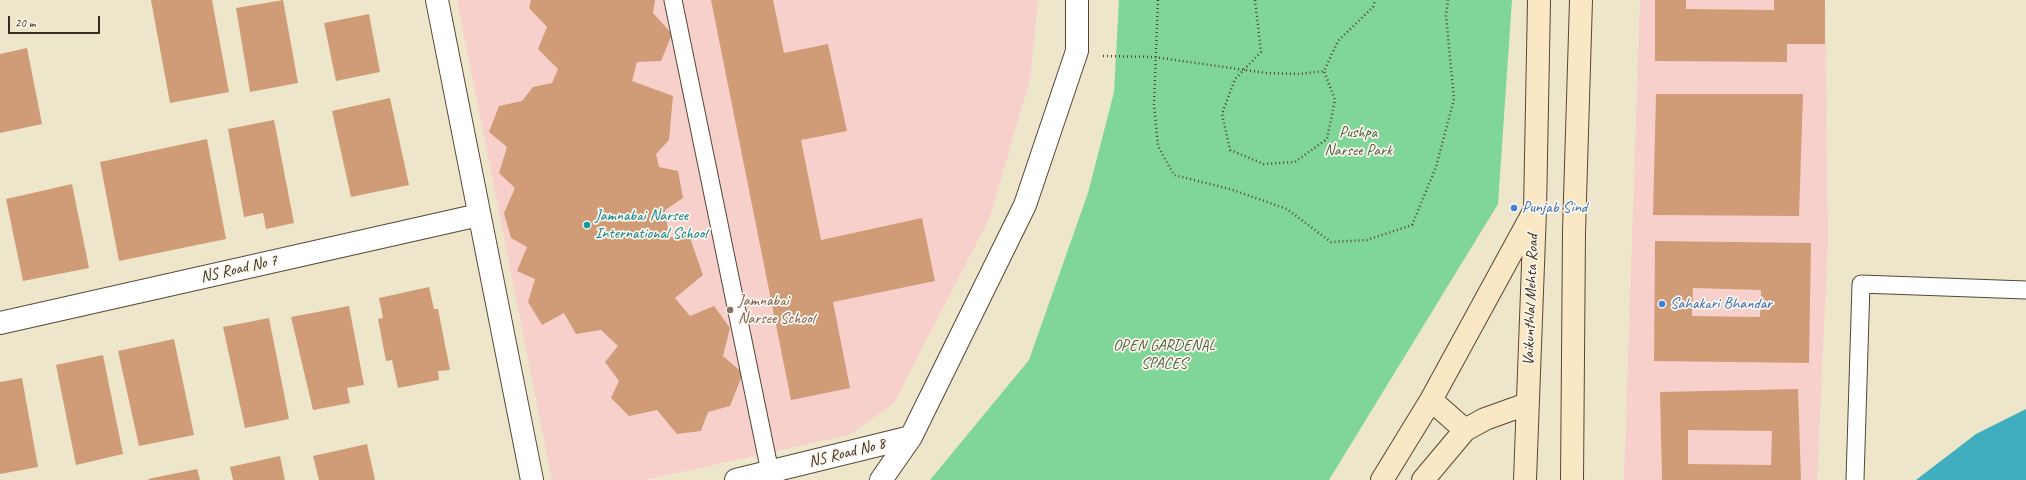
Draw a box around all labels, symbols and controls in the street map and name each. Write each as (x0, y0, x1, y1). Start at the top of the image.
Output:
scale bar (10, 8, 102, 34)
text: 20 m (15, 15, 35, 31)
park label: Pushpa Narsee Park (1324, 123, 1392, 161)
place label: Punjab Sind (1522, 198, 1587, 218)
marker: Punjab Sind (1509, 203, 1519, 213)
place label: Jamnabai Narsee International School (595, 206, 707, 244)
marker: Jamnabai Narsee International School (582, 220, 592, 230)
street label: Vaikunthlal Mehta Road (1519, 234, 1543, 366)
street label: NS Road No 7 (199, 251, 279, 287)
place label: Jamnabai Narsee School (738, 291, 814, 329)
place label: Sahakari Bhandar (1670, 294, 1772, 314)
marker: Sahakari Bhandar (1657, 299, 1667, 309)
marker: Jamnabai Narsee School (725, 305, 735, 315)
park label: OPEN GARDENAL SPACES (1113, 336, 1215, 374)
street label: NS Road No 8 (807, 434, 887, 472)

